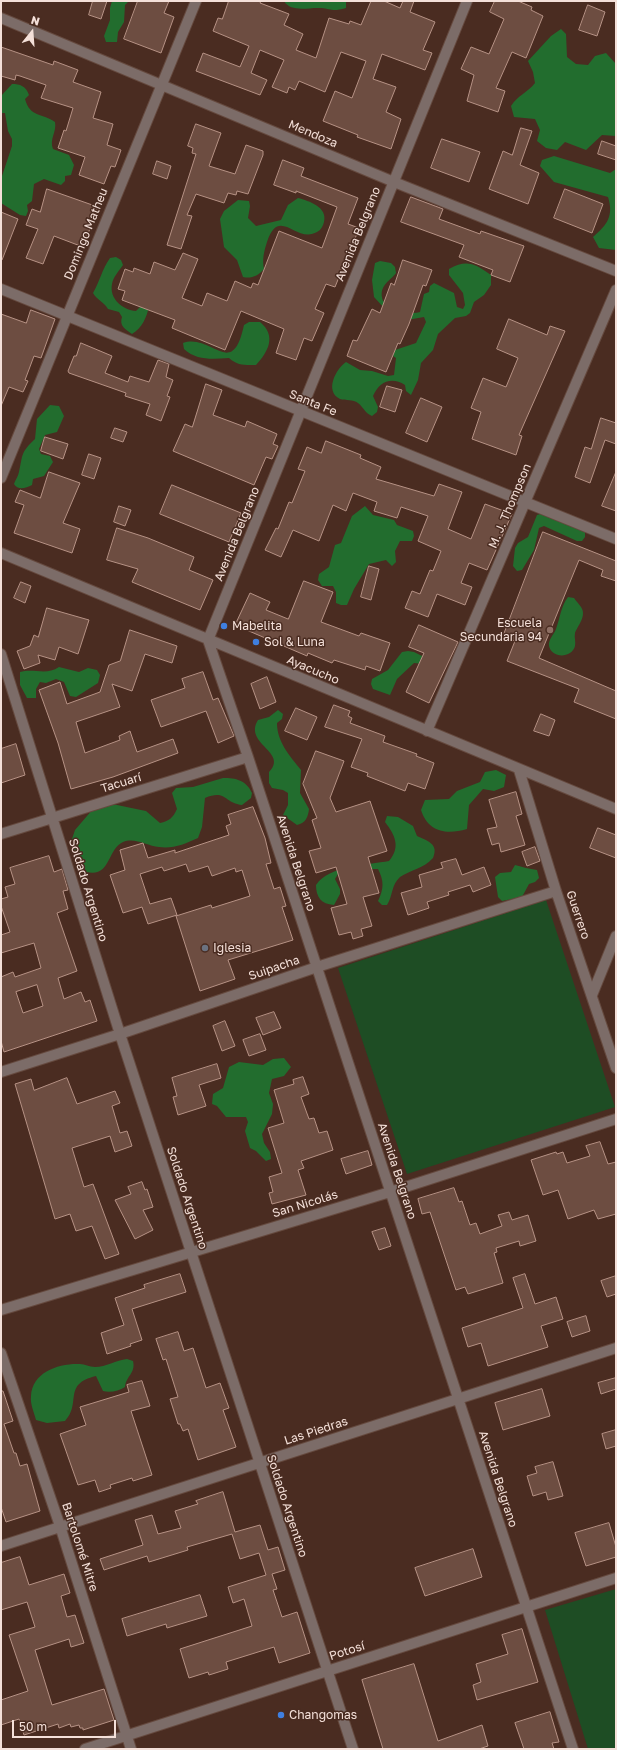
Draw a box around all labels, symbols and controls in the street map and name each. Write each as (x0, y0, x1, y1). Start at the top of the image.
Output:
north arrow (12, 12, 52, 52)
text: N (30, 13, 42, 27)
street label: Mendoza (286, 117, 340, 151)
street label: Avenida Belgrano (332, 185, 384, 283)
street label: Domingo Matheu (61, 186, 111, 282)
street label: Santa Fe (287, 387, 339, 419)
street label: M. J. Thompson (486, 461, 534, 551)
street label: Avenida Belgrano (211, 485, 263, 583)
place label: Escuela Secundaria 94 (460, 616, 542, 644)
place label: Mabelita (232, 619, 282, 633)
marker: Mabelita (219, 621, 229, 631)
marker: Escuela Secundaria 94 (545, 625, 555, 635)
place label: Sol & Luna (264, 635, 325, 649)
marker: Sol & Luna (251, 637, 261, 647)
street label: Ayacucho (285, 653, 341, 687)
street label: Tacuarí (99, 770, 143, 796)
street label: Avenida Belgrano (274, 813, 318, 913)
street label: Soldado Argentino (65, 837, 111, 943)
street label: Guerrero (563, 889, 593, 941)
place label: Iglesia (213, 941, 251, 955)
marker: Iglesia (200, 943, 210, 953)
street label: Suipacha (247, 953, 301, 983)
street label: Avenida Belgrano (375, 1121, 419, 1221)
street label: Soldado Argentino (164, 1145, 210, 1251)
street label: San Nicolás (270, 1187, 340, 1221)
street label: Las Piedras (282, 1414, 350, 1448)
street label: Avenida Belgrano (476, 1429, 520, 1529)
street label: Soldado Argentino (264, 1453, 310, 1559)
street label: Bartolomé Mitre (59, 1501, 101, 1593)
street label: Potosí (327, 1639, 367, 1663)
place label: Changomas (289, 1708, 357, 1722)
marker: Changomas (276, 1710, 286, 1720)
scale bar (14, 1712, 118, 1738)
text: 50 m (19, 1719, 47, 1734)

